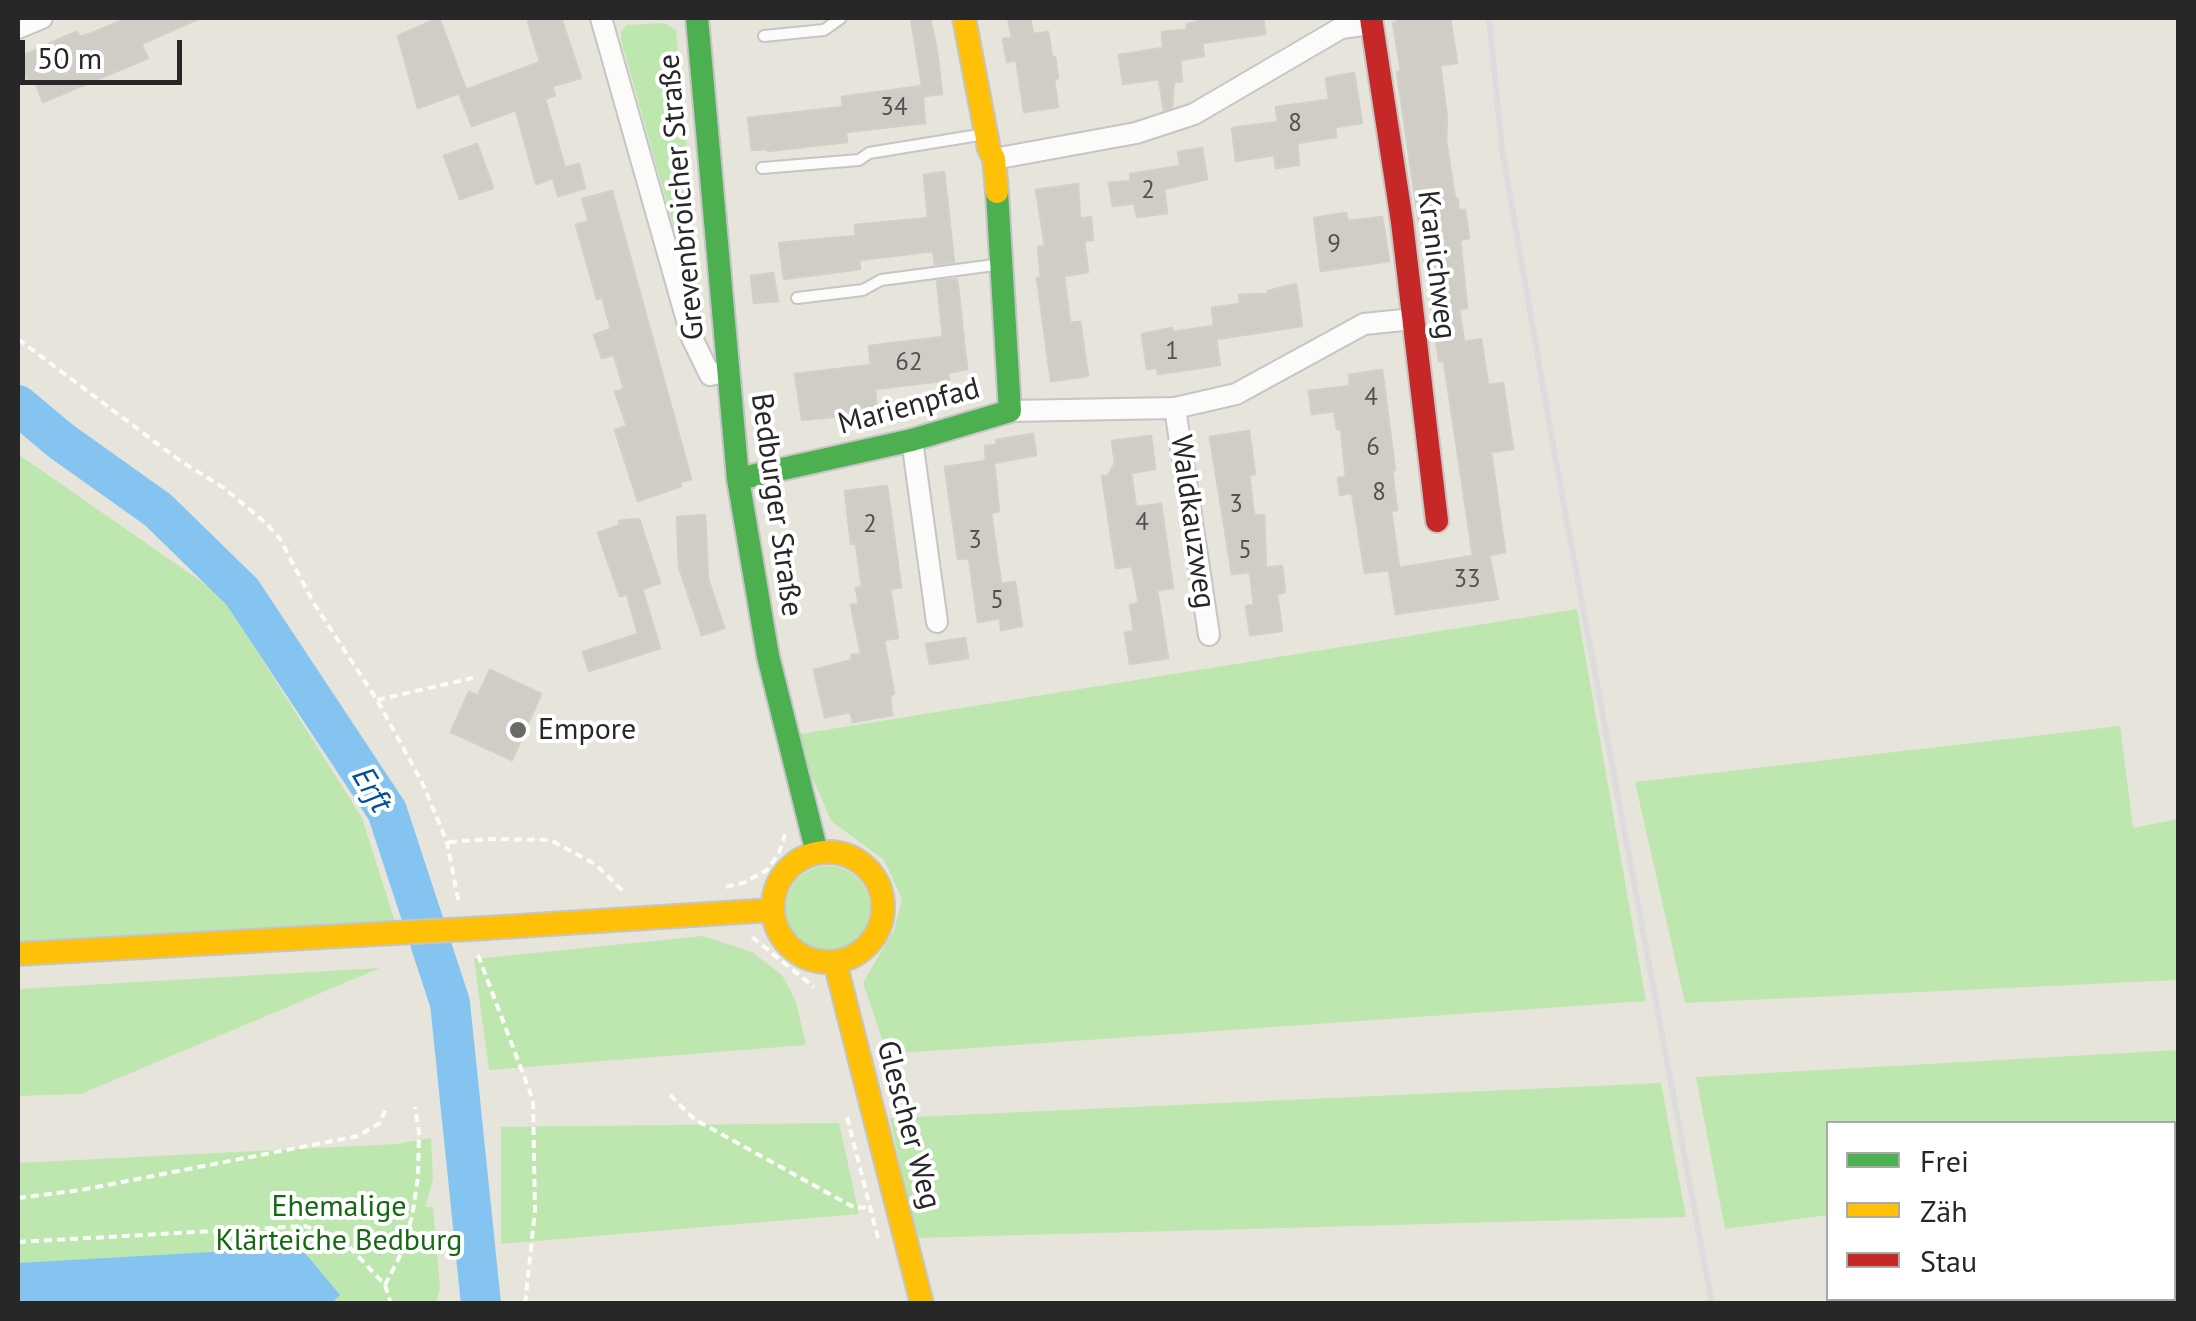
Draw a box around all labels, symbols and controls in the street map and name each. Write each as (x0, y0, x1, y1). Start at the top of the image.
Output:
scale bar (25, 20, 188, 82)
text: 50 m (37, 38, 102, 77)
street label: Grevenbroicher Straße (652, 52, 712, 342)
house number: 34 (880, 93, 908, 123)
house number: 8 (1288, 109, 1302, 139)
house number: 2 (1141, 176, 1155, 206)
street label: Kranichweg (1409, 189, 1463, 341)
house number: 9 (1327, 230, 1341, 260)
house number: 1 (1165, 337, 1179, 367)
house number: 62 (895, 348, 923, 378)
street label: Marienpfad (834, 371, 984, 443)
house number: 4 (1364, 383, 1378, 413)
street label: Bedburger Straße (743, 391, 809, 619)
street label: Waldkauzweg (1162, 433, 1222, 611)
house number: 6 (1366, 433, 1380, 463)
house number: 8 (1372, 478, 1386, 508)
house number: 3 (1229, 490, 1243, 520)
house number: 4 (1135, 508, 1149, 538)
house number: 2 (863, 510, 877, 540)
house number: 3 (968, 526, 982, 556)
house number: 5 (1238, 536, 1252, 566)
house number: 33 (1453, 565, 1481, 595)
house number: 5 (990, 586, 1004, 616)
place label: Empore (538, 712, 636, 748)
marker: Empore (507, 719, 529, 741)
water label: Erft (343, 760, 399, 820)
street label: Glescher Weg (868, 1037, 948, 1213)
legend (1826, 1121, 2176, 1301)
text: Frei (1920, 1141, 1969, 1180)
park label: Ehemalige Klärteiche Bedburg (216, 1189, 462, 1260)
text: Zäh (1920, 1191, 1968, 1230)
text: Stau (1920, 1241, 1977, 1280)

